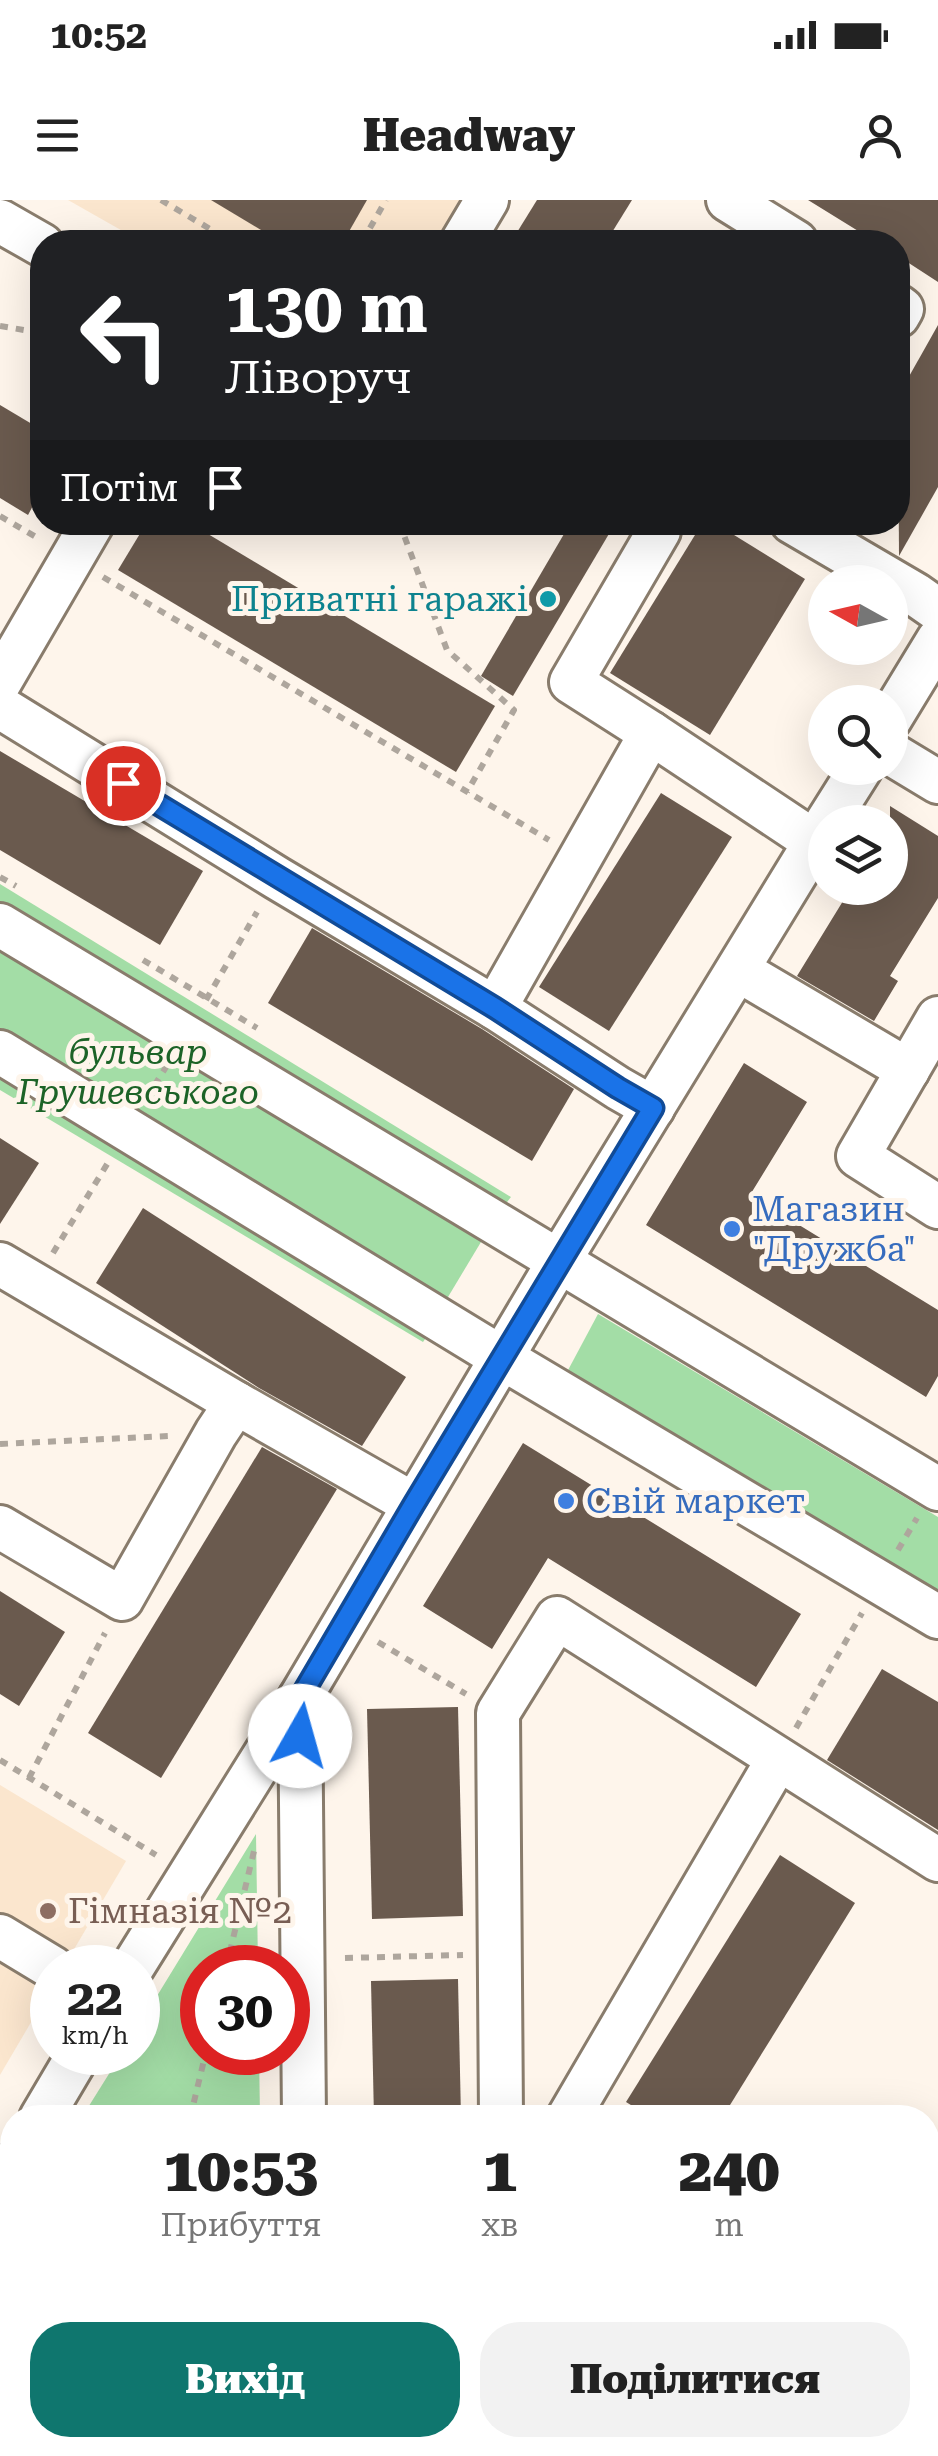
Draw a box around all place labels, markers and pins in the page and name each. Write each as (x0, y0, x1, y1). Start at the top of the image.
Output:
place label: Приватні гаражі (231, 579, 528, 620)
marker: Приватні гаражі (537, 588, 559, 610)
pin (81, 741, 166, 826)
place label: Магазин "Дружба" (752, 1189, 916, 1270)
marker: Магазин "Дружба" (721, 1218, 743, 1240)
place label: Свiй маркет (586, 1481, 805, 1522)
marker: Свiй маркет (555, 1490, 577, 1512)
place label: Гімназія №2 (68, 1891, 292, 1932)
marker: Гімназія №2 (37, 1900, 59, 1922)

